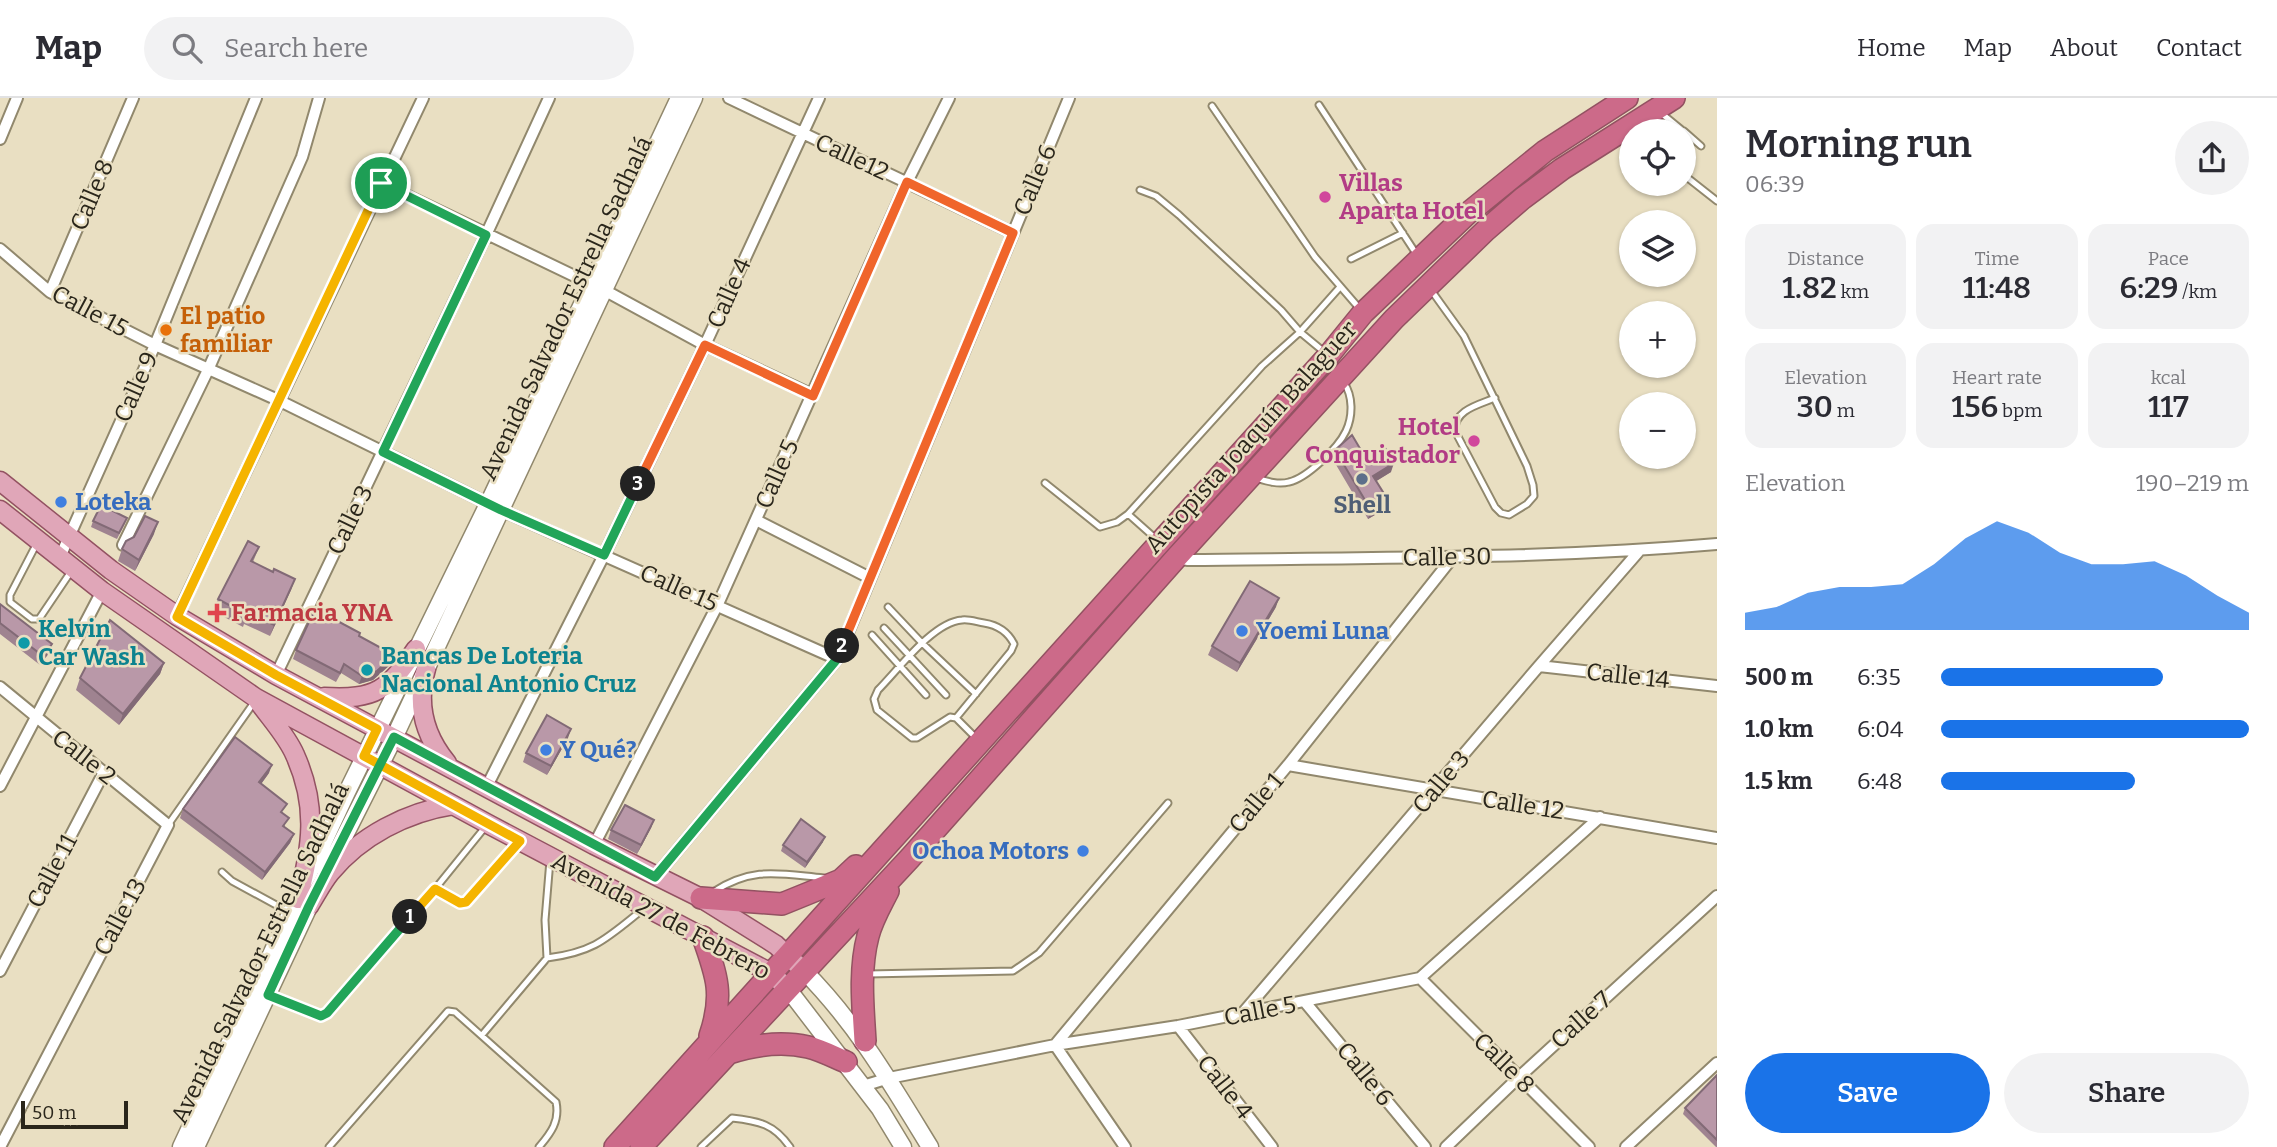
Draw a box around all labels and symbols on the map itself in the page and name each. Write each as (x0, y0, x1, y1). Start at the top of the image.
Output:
street label: Calle12 (811, 128, 893, 186)
street label: Avenida Salvador Estrella Sadhalá (474, 132, 658, 484)
street label: Calle 6 (1008, 140, 1062, 220)
pin (351, 153, 411, 213)
street label: Calle 8 (65, 155, 119, 235)
place label: Villas Aparta Hotel (1339, 169, 1485, 225)
marker: Villas Aparta Hotel (1317, 189, 1333, 205)
street label: Calle 4 (701, 254, 757, 332)
street label: Calle 15 (47, 279, 133, 343)
place label: El patio familiar (180, 302, 272, 358)
street label: Autopista Joaquín Balaguer (1139, 315, 1363, 559)
marker: El patio familiar (158, 322, 174, 338)
street label: Calle 9 (108, 348, 164, 426)
place label: Hotel Conquistador (1305, 413, 1461, 469)
marker: Hotel Conquistador (1466, 433, 1482, 449)
street label: Calle 5 (749, 435, 805, 513)
pin: 3 (620, 466, 656, 502)
marker: Shell (1354, 471, 1370, 487)
street label: Calle 3 (321, 481, 379, 559)
place label: Loteka (75, 488, 152, 516)
place label: Shell (1333, 491, 1391, 519)
marker: Loteka (53, 494, 69, 510)
street label: Calle 30 (1402, 542, 1492, 572)
street label: Calle 15 (636, 558, 722, 618)
place label: Farmacia YNA (231, 599, 393, 627)
marker: Farmacia YNA (209, 605, 225, 621)
place label: Kelvin Car Wash (38, 615, 145, 671)
place label: Yoemi Luna (1256, 617, 1390, 645)
marker: Yoemi Luna (1234, 623, 1250, 639)
pin: 2 (824, 628, 860, 664)
marker: Kelvin Car Wash (16, 635, 32, 651)
place label: Bancas De Loteria Nacional Antonio Cruz (381, 642, 636, 698)
street label: Calle 14 (1585, 658, 1671, 694)
marker: Bancas De Loteria Nacional Antonio Cruz (359, 662, 375, 678)
street label: Calle 2 (47, 724, 121, 790)
place label: Y Qué? (560, 736, 637, 764)
marker: Y Qué? (538, 742, 554, 758)
street label: Calle 3 (1407, 745, 1475, 819)
street label: Calle 1 (1223, 767, 1289, 839)
street label: Avenida Salvador Estrella Sadhalá (165, 778, 355, 1128)
street label: Calle 12 (1480, 785, 1566, 825)
street label: Calle 11 (21, 829, 83, 913)
place label: Ochoa Motors (912, 837, 1069, 865)
marker: Ochoa Motors (1075, 843, 1091, 859)
street label: Avenida 27 de Febrero (547, 846, 775, 986)
street label: Calle 13 (88, 874, 152, 960)
pin: 1 (392, 900, 428, 934)
street label: Calle 7 (1545, 986, 1617, 1054)
street label: Calle 5 (1222, 990, 1298, 1032)
street label: Calle 8 (1468, 1027, 1540, 1099)
street label: Calle 6 (1331, 1036, 1399, 1112)
street label: Calle 4 (1191, 1049, 1259, 1125)
scale bar (21, 1098, 128, 1130)

